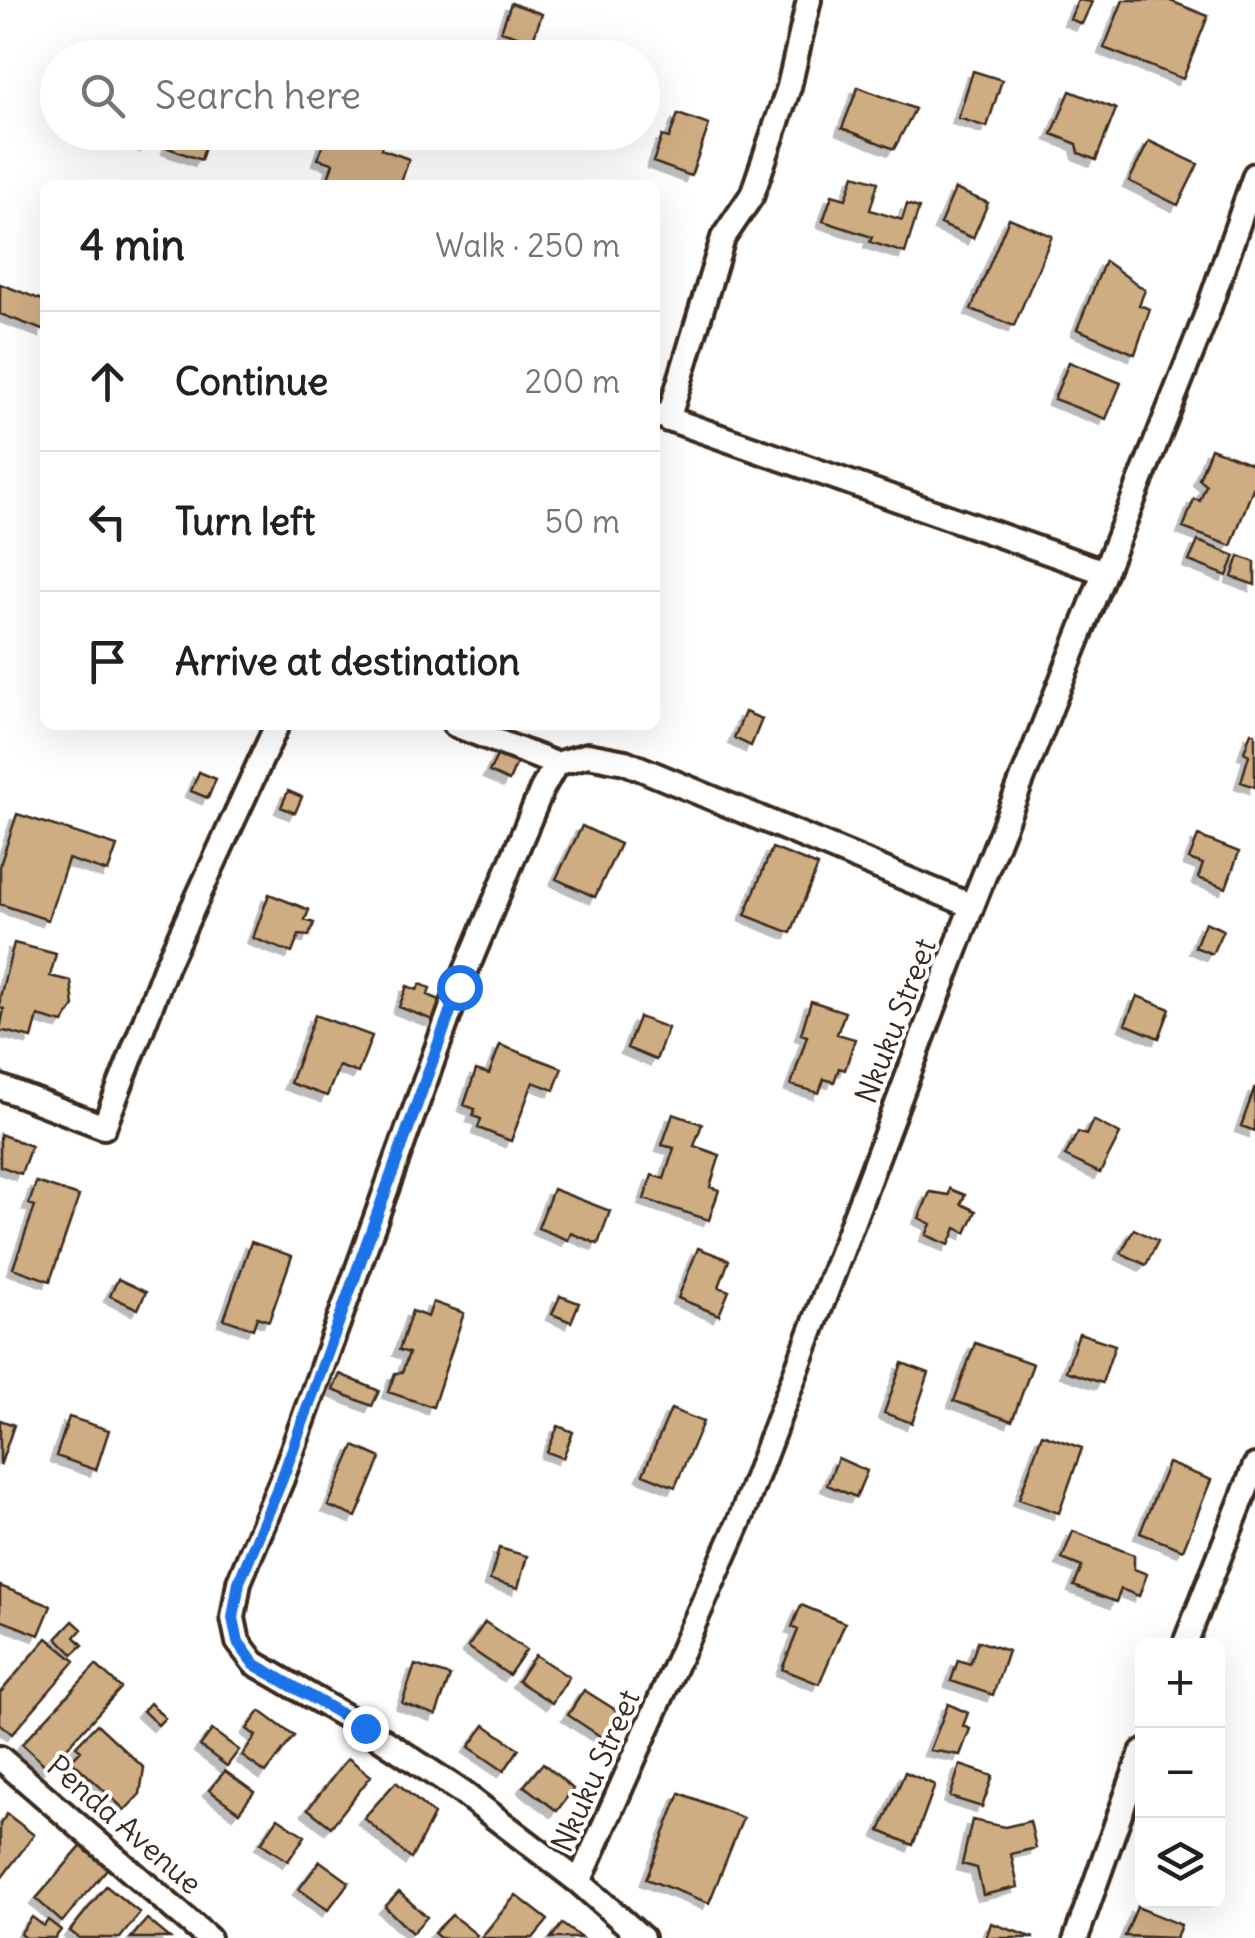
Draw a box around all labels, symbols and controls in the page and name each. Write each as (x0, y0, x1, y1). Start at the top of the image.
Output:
search box (40, 40, 660, 150)
icon: search (75, 68, 130, 123)
text: Search here (155, 72, 361, 119)
text: 4 min (80, 219, 185, 271)
text: Walk · 250 m (435, 225, 620, 266)
icon: ahead (80, 354, 135, 409)
text: Continue (175, 358, 328, 405)
text: 200 m (525, 361, 620, 402)
icon: left (80, 494, 135, 549)
text: Turn left (175, 498, 315, 545)
text: 50 m (545, 501, 620, 542)
icon: arrive (80, 634, 135, 689)
text: Arrive at destination (175, 638, 520, 685)
street label: Nkuku Street (846, 933, 944, 1108)
route start (437, 965, 483, 1011)
map controls (1135, 1638, 1225, 1908)
button: + (1135, 1638, 1225, 1728)
street label: Nkuku Street (542, 1684, 648, 1858)
route end (343, 1706, 389, 1752)
button: − (1135, 1728, 1225, 1818)
street label: Penda Avenue (39, 1747, 210, 1902)
button: layers (1135, 1818, 1225, 1908)

